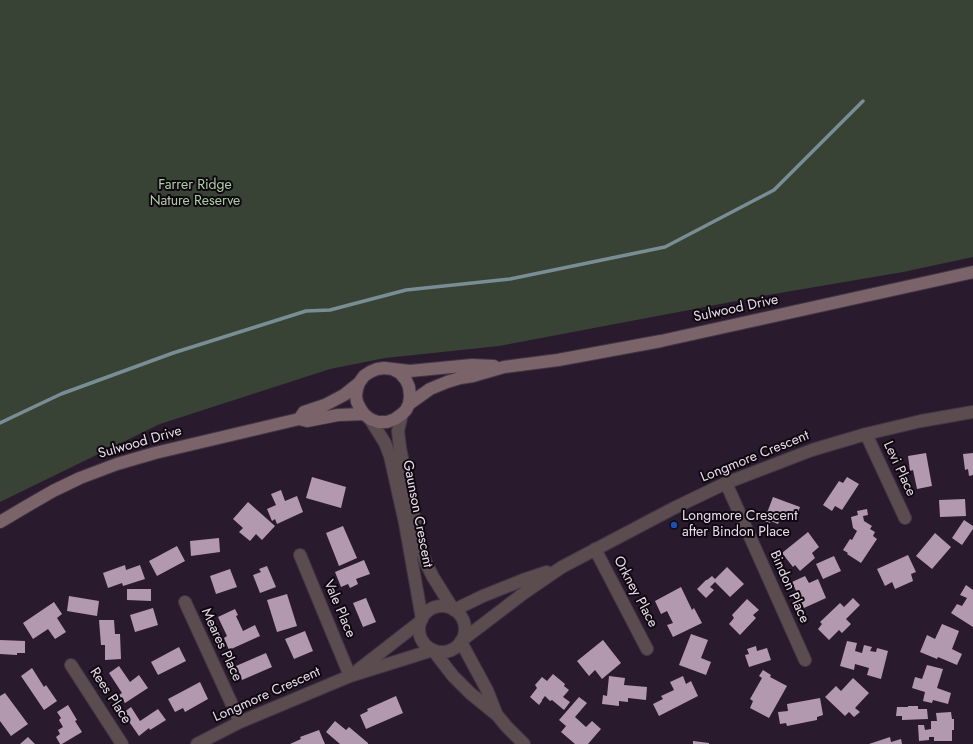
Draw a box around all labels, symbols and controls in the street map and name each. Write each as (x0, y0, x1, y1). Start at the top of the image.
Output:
park label: Farrer Ridge Nature Reserve (150, 178, 240, 210)
street label: Sulwood Drive (692, 292, 780, 326)
street label: Sulwood Drive (96, 423, 184, 463)
street label: Longmore Crescent (698, 428, 812, 486)
street label: Levi Place (879, 439, 919, 499)
street label: Gaunson Crescent (398, 459, 436, 569)
place label: Longmore Crescent after Bindon Place (682, 509, 797, 542)
marker: Longmore Crescent after Bindon Place (669, 520, 679, 530)
street label: Bindon Place (766, 548, 812, 626)
street label: Orkney Place (609, 554, 661, 630)
street label: Vale Place (319, 578, 359, 640)
street label: Meares Place (197, 606, 245, 684)
street label: Longmore Crescent (211, 664, 323, 726)
street label: Rees Place (86, 665, 134, 727)

